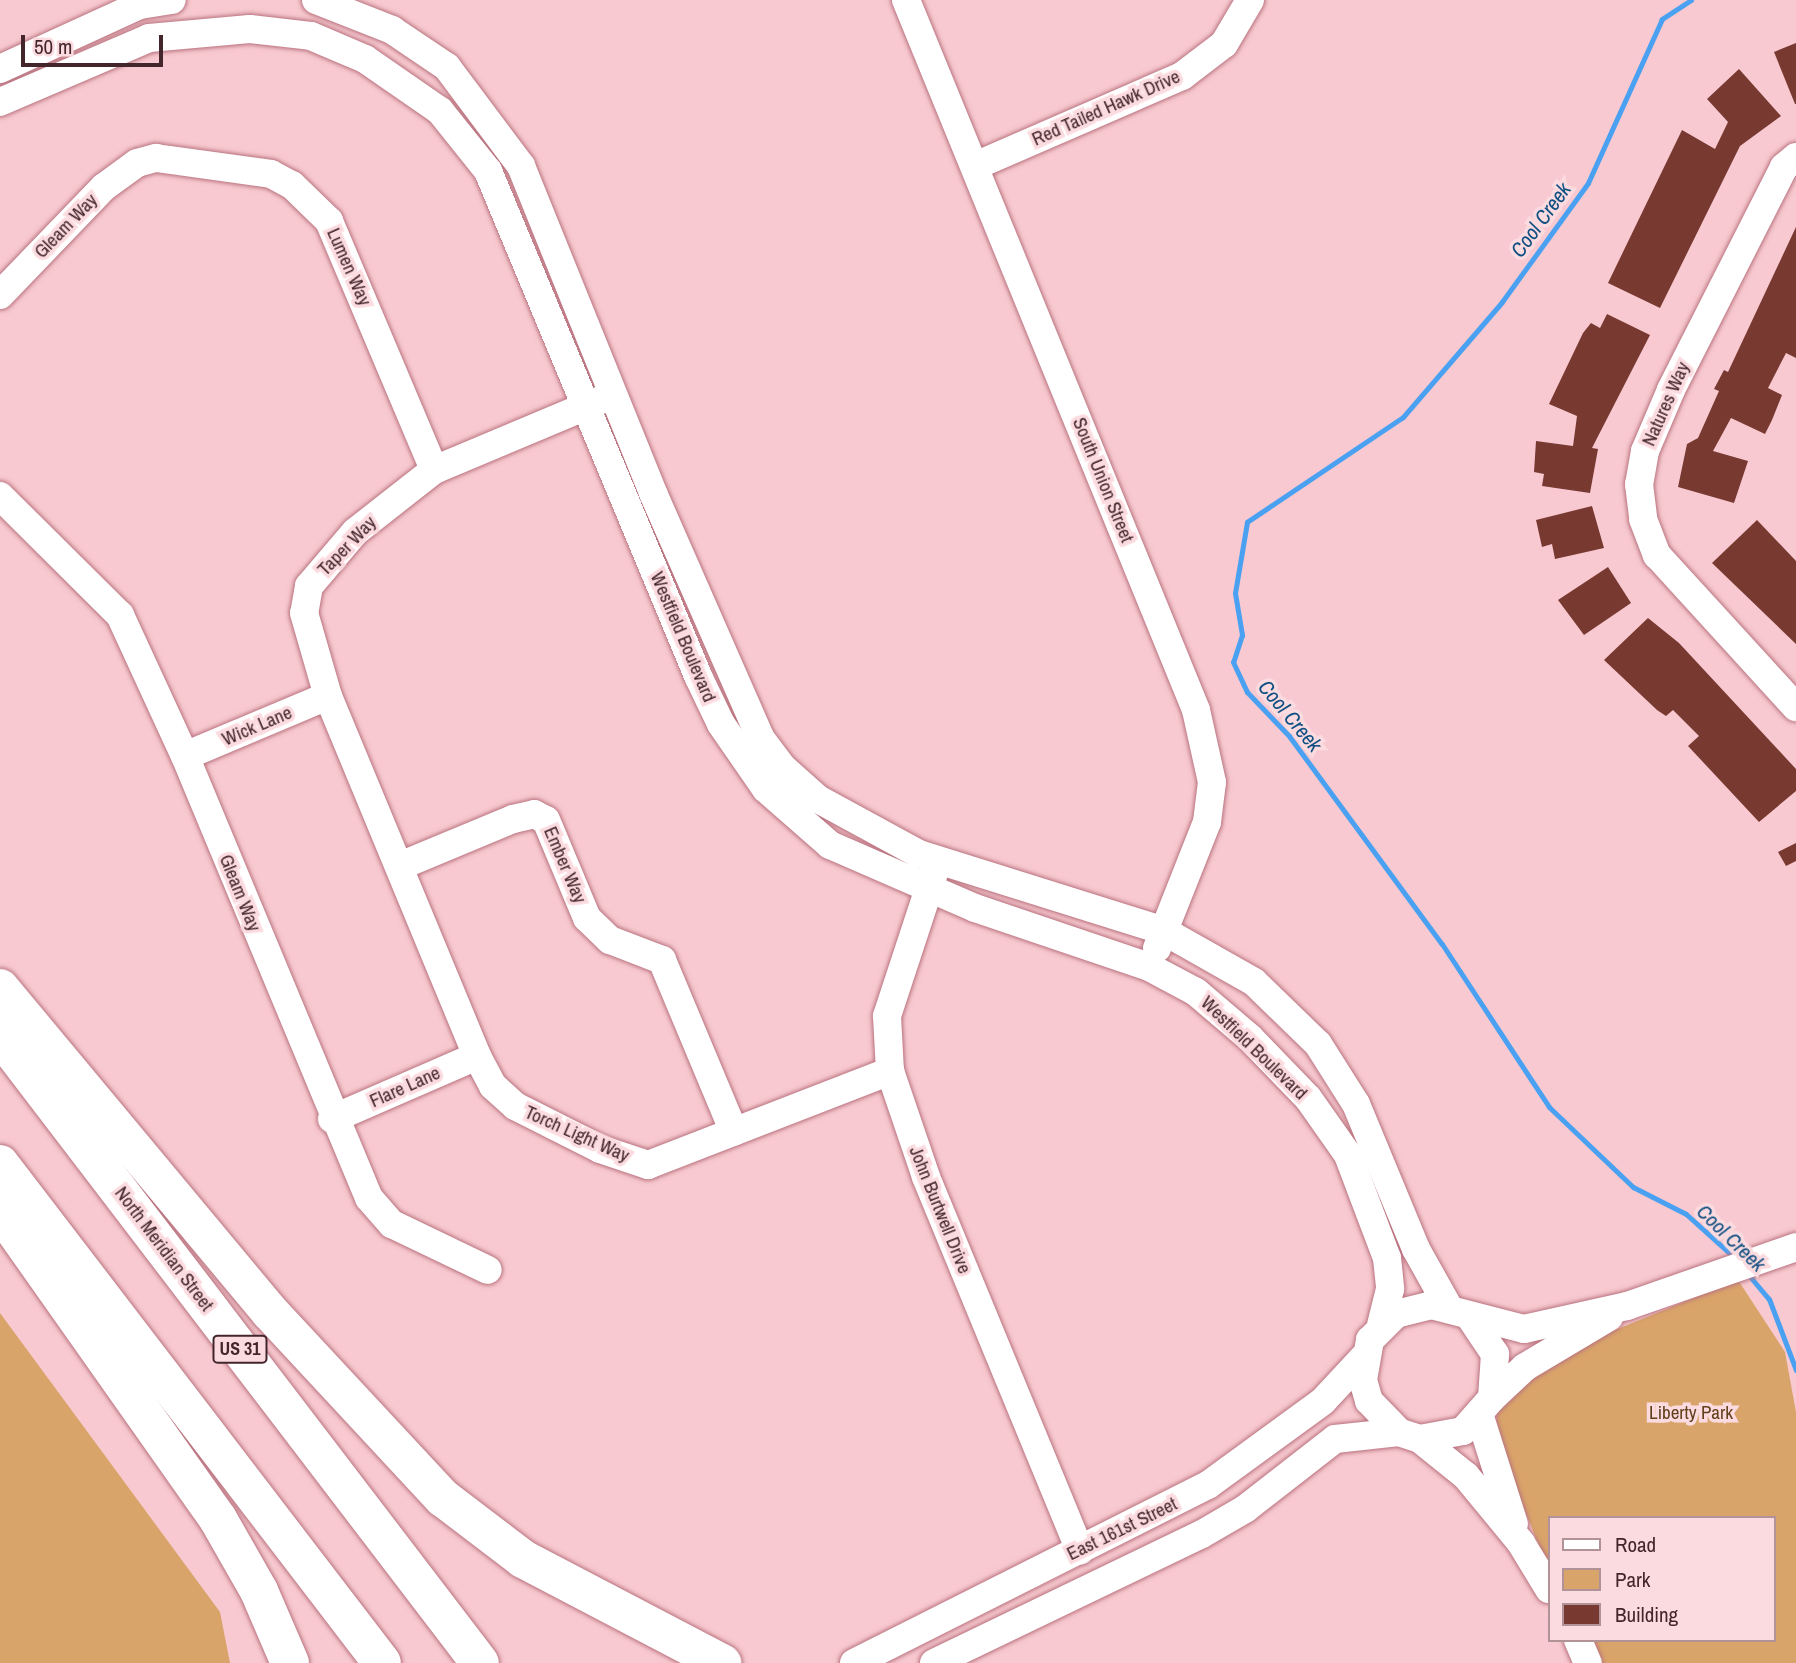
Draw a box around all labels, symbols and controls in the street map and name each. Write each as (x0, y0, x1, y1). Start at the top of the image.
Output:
scale bar (24, 21, 166, 65)
text: 50 m (34, 32, 72, 61)
street label: Red Tailed Hawk Drive (1028, 65, 1184, 151)
water label: Cool Creek (1505, 178, 1577, 262)
street label: Gleam Way (30, 189, 102, 263)
street label: Lumen Way (322, 225, 376, 309)
street label: Natures Way (1637, 358, 1695, 450)
street label: South Union Street (1068, 414, 1138, 546)
street label: Taper Way (313, 511, 381, 581)
street label: Westfield Boulevard (645, 568, 721, 706)
water label: Cool Creek (1253, 675, 1327, 757)
street label: Wick Lane (219, 701, 295, 751)
street label: Ember Way (539, 823, 591, 907)
street label: Gleam Way (214, 851, 266, 935)
street label: Westfield Boulevard (1196, 991, 1312, 1105)
street label: Flare Lane (366, 1061, 444, 1113)
street label: Torch Light Way (521, 1101, 633, 1167)
street label: John Burtwell Drive (904, 1143, 976, 1277)
street label: North Meridian Street (110, 1182, 218, 1316)
water label: Cool Creek (1691, 1199, 1771, 1277)
road number: US 31 (212, 1334, 268, 1364)
park label: Liberty Park (1649, 1402, 1733, 1424)
street label: East 161st Street (1063, 1493, 1181, 1565)
legend (1548, 1516, 1775, 1642)
text: Road (1615, 1530, 1656, 1559)
text: Park (1615, 1565, 1650, 1594)
text: Building (1615, 1600, 1678, 1629)

